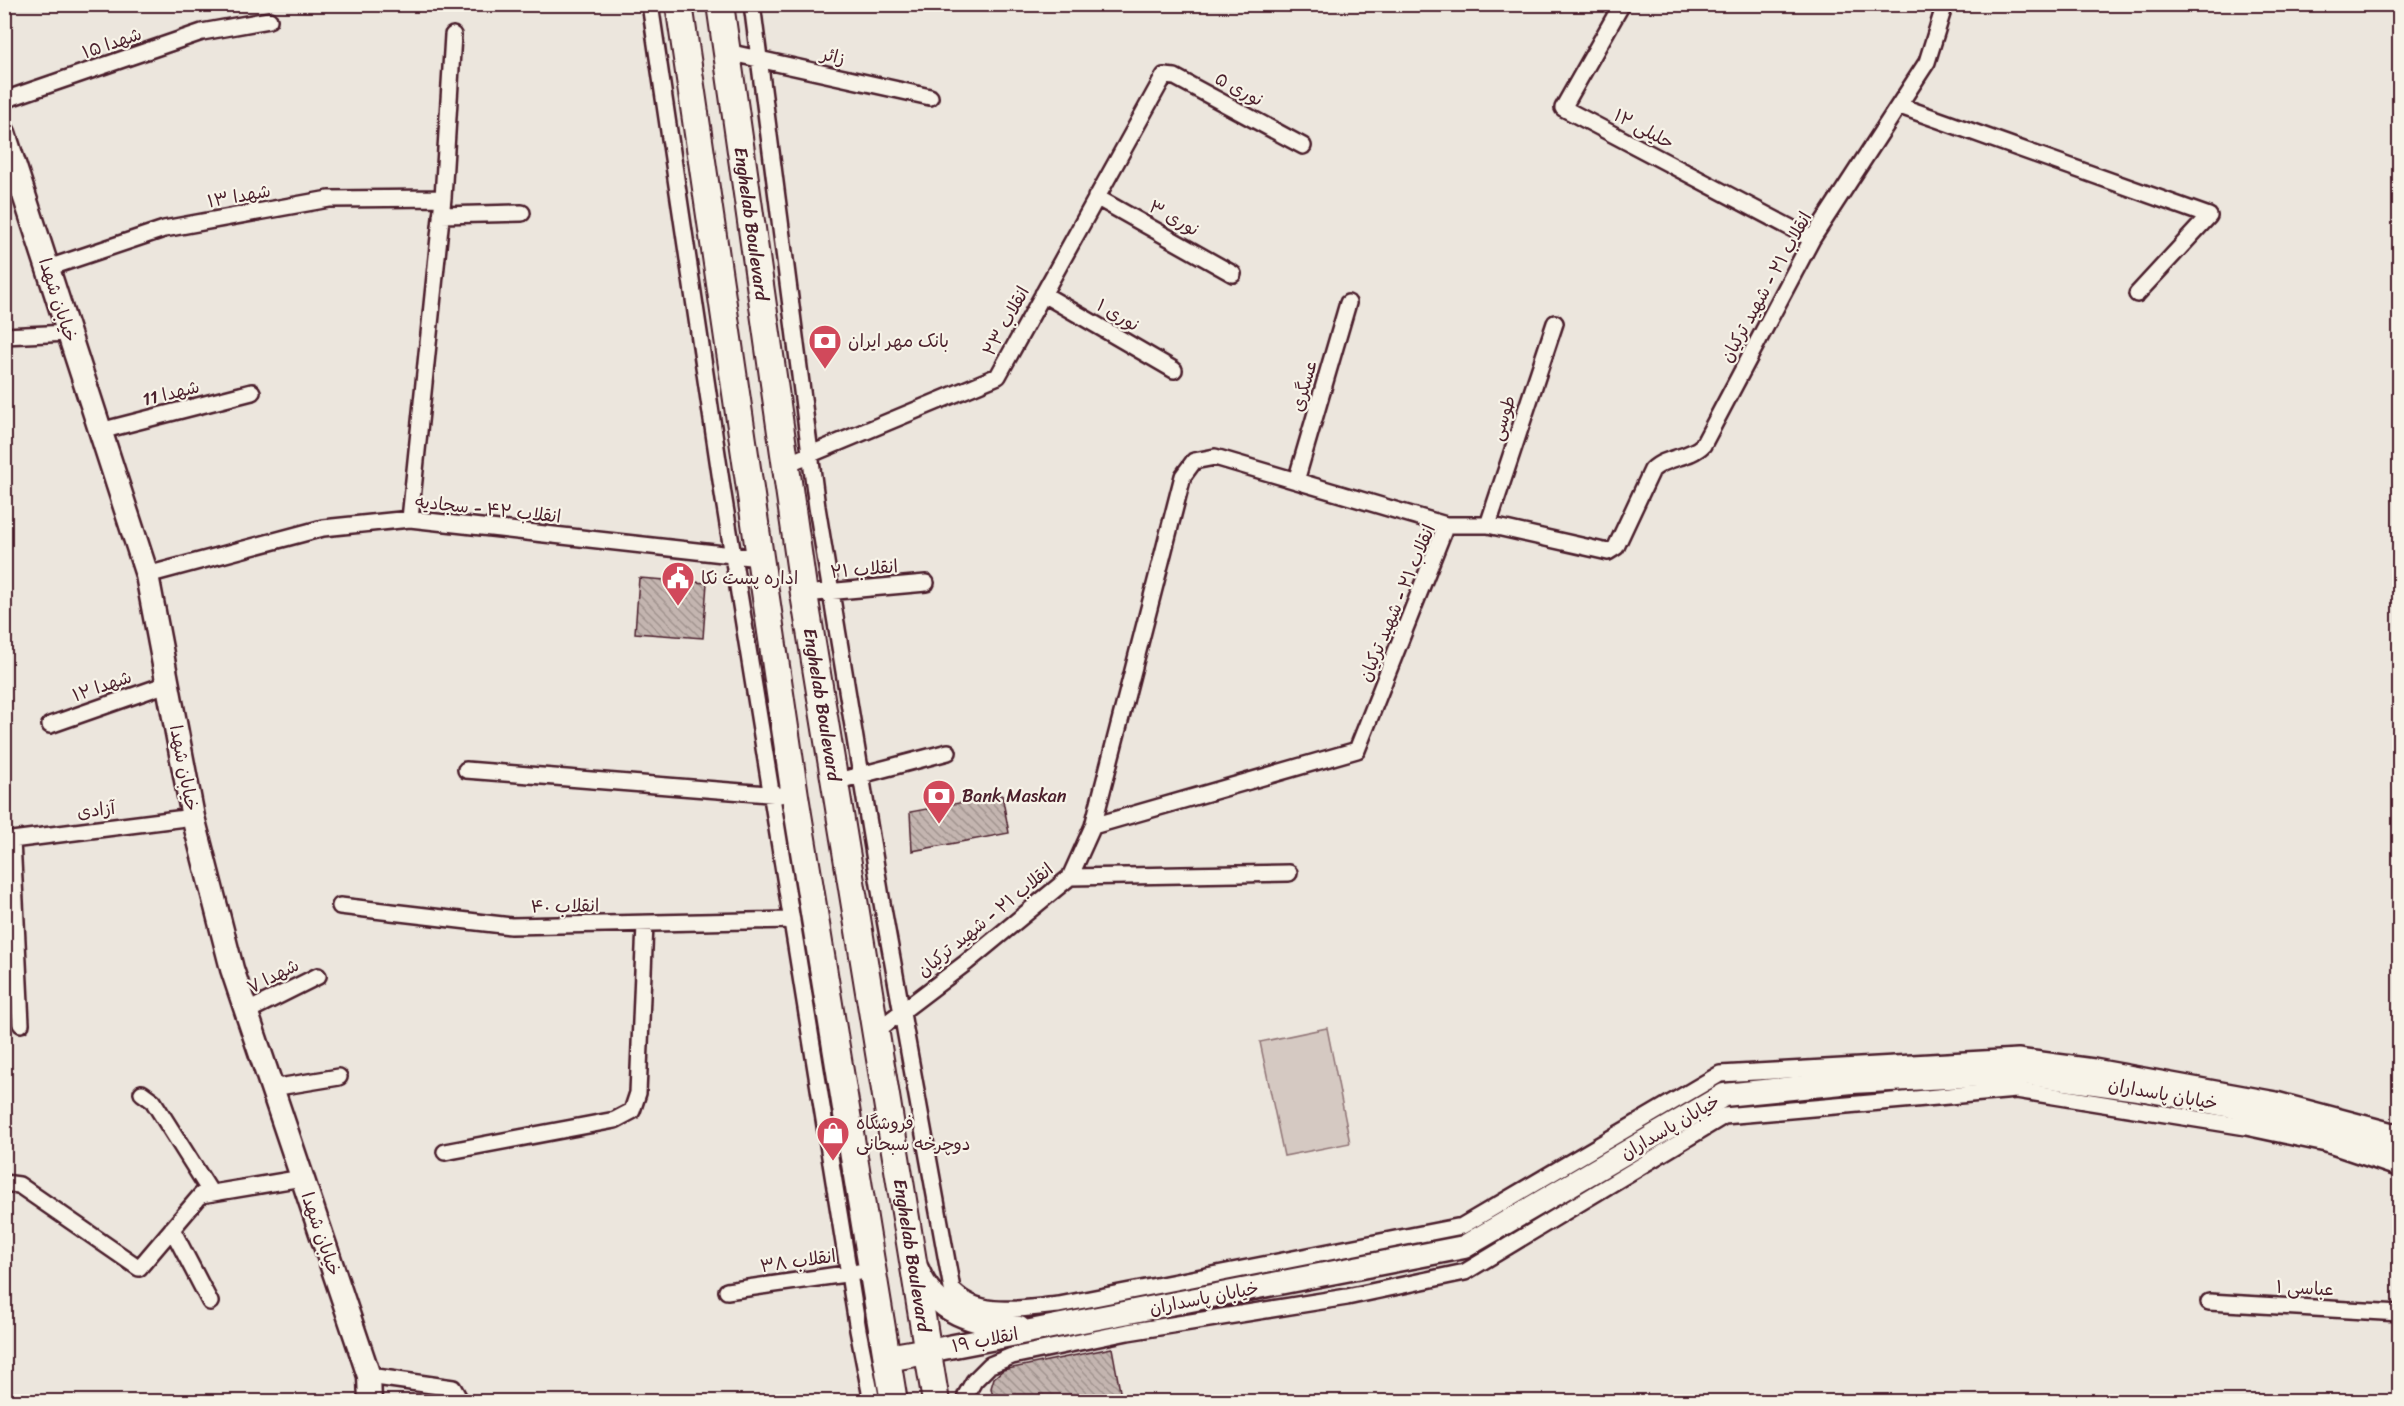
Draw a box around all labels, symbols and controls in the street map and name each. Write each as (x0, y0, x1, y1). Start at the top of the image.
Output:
street label: شهدا ۱۵ (78, 18, 146, 68)
street label: زائر (816, 37, 848, 74)
street label: نوری ۵ (1209, 63, 1269, 115)
street label: حلیلی ۱۲ (1608, 100, 1680, 158)
street label: Enghelab Boulevard (725, 145, 778, 304)
street label: شهدا ۱۳ (205, 175, 273, 217)
street label: نوری ۳ (1143, 191, 1205, 245)
street label: انقلاب ۲۱ - شهید ترکیان (1711, 205, 1821, 369)
street label: خیابان شهدا (29, 254, 87, 346)
street label: انقلاب ۲۳ (974, 280, 1038, 362)
street label: نوری ۱ (1090, 290, 1146, 340)
bank icon: بانک مهر ایران (807, 323, 843, 370)
place label: بانک مهر ایران (848, 325, 949, 357)
street label: عسگری (1281, 357, 1327, 415)
street label: شهدا 11 (139, 370, 203, 416)
street label: طوسی (1481, 391, 1525, 445)
street label: انقلاب ۴۲ - سجادیه (413, 485, 563, 533)
street label: انقلاب ۲۱ - شهید ترکیان (1349, 519, 1445, 687)
street label: انقلاب ۲۱ (829, 550, 899, 588)
public building icon: اداره پست نکا (660, 560, 696, 607)
place label: اداره پست نکا (701, 562, 798, 594)
street label: Enghelab Boulevard (794, 626, 851, 785)
street label: شهدا ۱۲ (68, 661, 136, 711)
street label: خیابان شهدا (160, 722, 208, 814)
bank icon: Bank Maskan (921, 778, 957, 825)
place label: Bank Maskan (962, 780, 1067, 812)
street label: آزادی (75, 792, 118, 828)
street label: انقلاب ۲۱ - شهید ترکیان (909, 854, 1061, 986)
street label: انقلاب ۴۰ (530, 889, 600, 923)
street label: شهدا ۷ (241, 949, 305, 1003)
street label: خیابان پاسداران (2106, 1069, 2220, 1119)
street label: خیابان پاسداران (1614, 1085, 1726, 1169)
place label: فروشگاه دوچرخه سبحانی (856, 1107, 970, 1160)
shop icon: فروشگاه دوچرخه سبحانی (815, 1115, 851, 1162)
street label: Enghelab Boulevard (884, 1176, 941, 1336)
street label: خیابان شهدا (292, 1188, 350, 1280)
street label: انقلاب ۳۸ (758, 1240, 838, 1282)
street label: عباسی ۱ (2275, 1271, 2335, 1305)
street label: خیابان پاسداران (1147, 1272, 1261, 1324)
street label: انقلاب ۱۹ (949, 1318, 1021, 1362)

